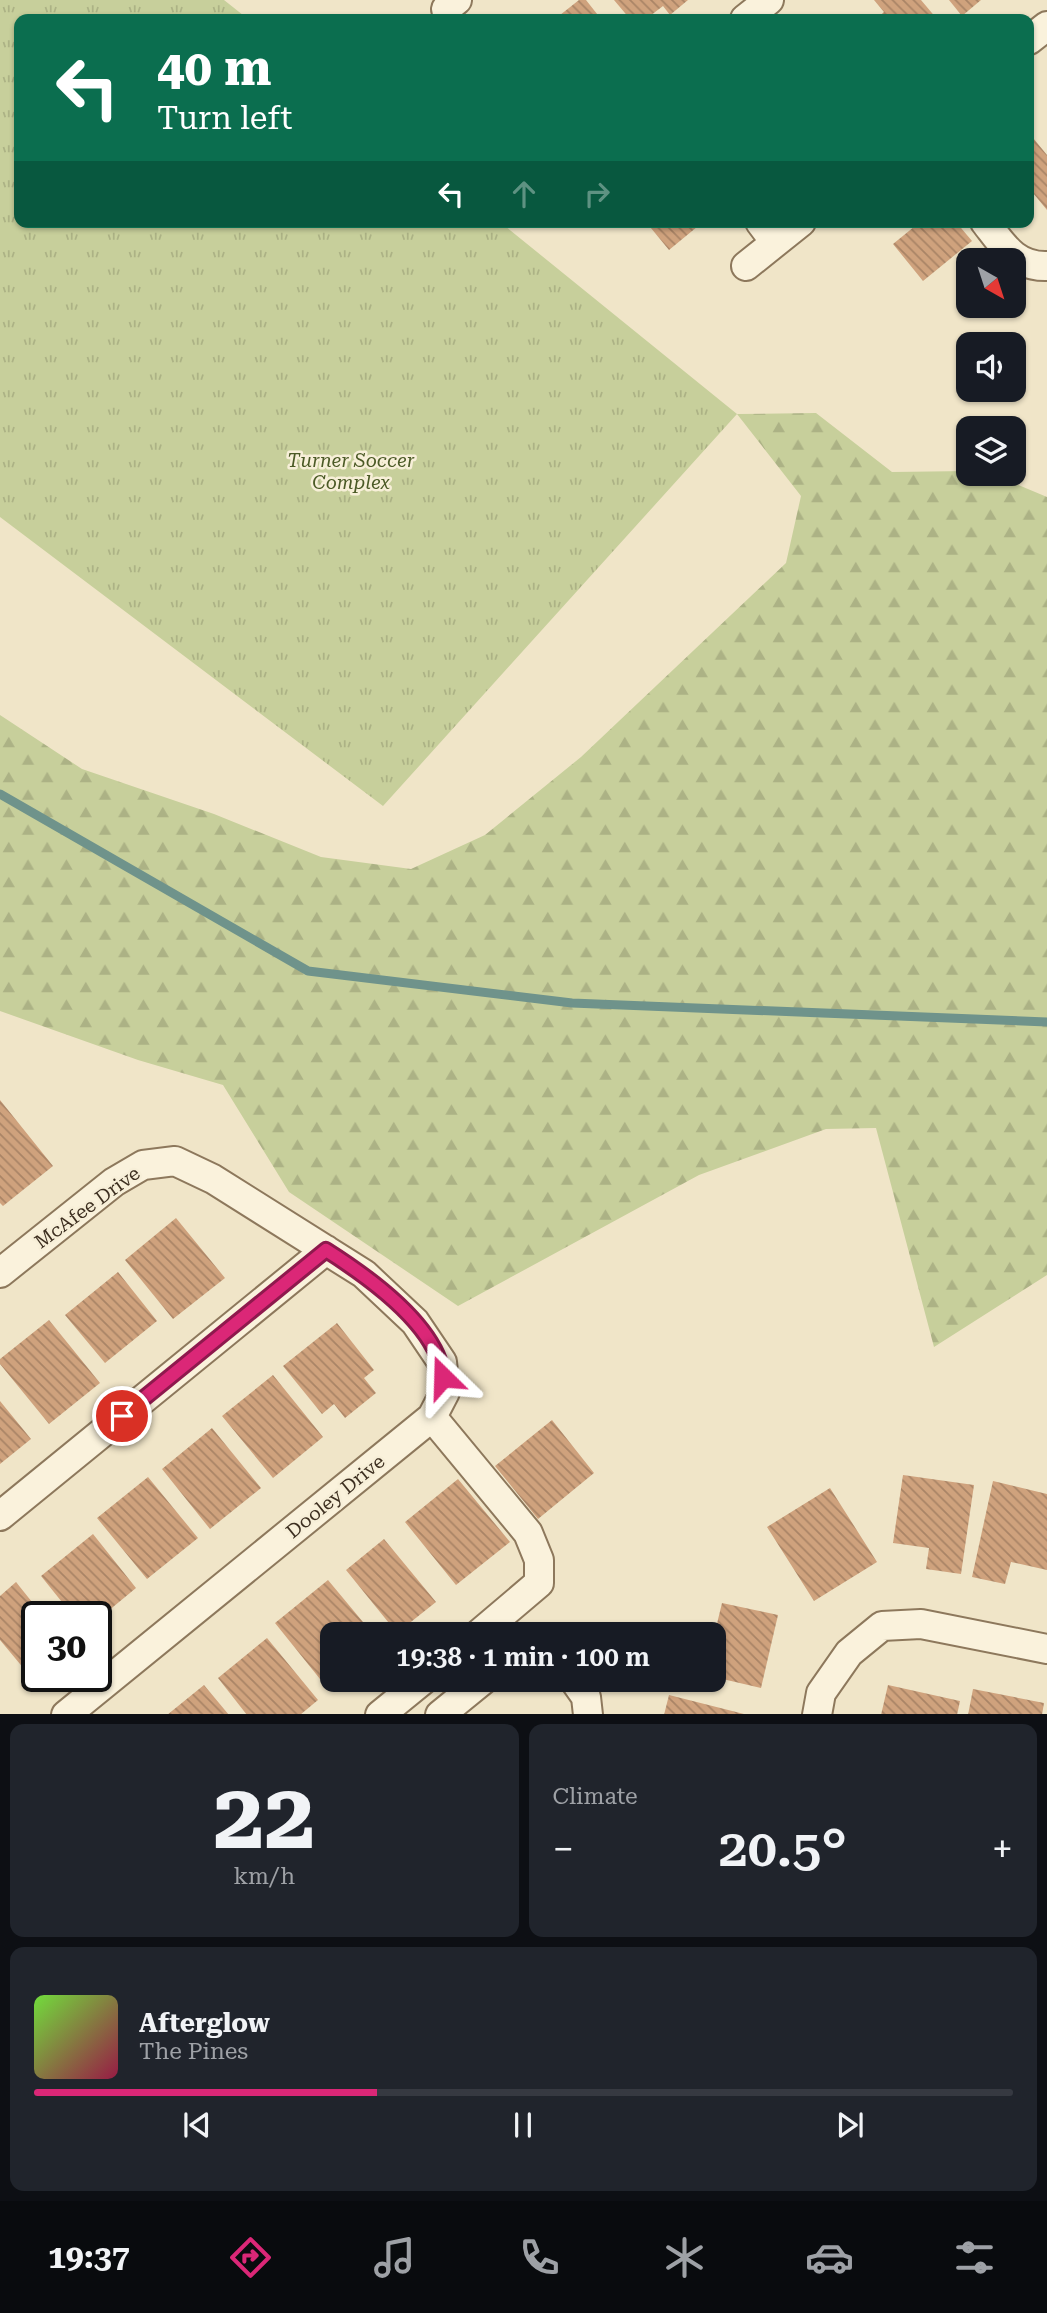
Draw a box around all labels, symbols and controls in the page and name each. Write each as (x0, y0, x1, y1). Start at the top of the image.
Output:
text: 40 m (157, 40, 272, 97)
icon: left (42, 42, 133, 133)
text: Turn left (157, 99, 292, 137)
icon: left (432, 175, 470, 213)
icon: ahead (505, 175, 543, 213)
icon: right (578, 175, 616, 213)
north arrow (956, 248, 1026, 318)
map controls (956, 248, 1026, 486)
button: sound (956, 332, 1026, 402)
button: layers (956, 416, 1026, 486)
park label: Turner Soccer Complex (287, 449, 415, 494)
street label: McAfee Drive (30, 1162, 144, 1253)
position arrow (406, 1340, 480, 1414)
pin (92, 1386, 152, 1446)
icon: arrive (103, 1397, 141, 1435)
street label: Dooley Drive (281, 1450, 389, 1543)
speed limit sign: 30 (21, 1601, 112, 1692)
text: 19:38 · 1 min · 100 m (396, 1642, 650, 1672)
text: 22 (213, 1764, 315, 1870)
text: Climate (553, 1783, 638, 1810)
text: 20.5° (719, 1818, 847, 1879)
text: − (553, 1827, 574, 1871)
text: + (992, 1827, 1013, 1871)
text: km/h (233, 1863, 295, 1890)
text: Afterglow (139, 2008, 270, 2038)
text: The Pines (139, 2038, 248, 2065)
icon: previous (178, 2106, 216, 2144)
icon: pause (504, 2106, 542, 2144)
icon: next (831, 2106, 869, 2144)
icon: directions (226, 2233, 275, 2282)
icon: music (370, 2233, 419, 2282)
icon: phone (515, 2233, 564, 2282)
icon: climate (660, 2233, 709, 2282)
icon: car (805, 2233, 854, 2282)
icon: filters (950, 2233, 999, 2282)
text: 19:37 (48, 2238, 130, 2276)

